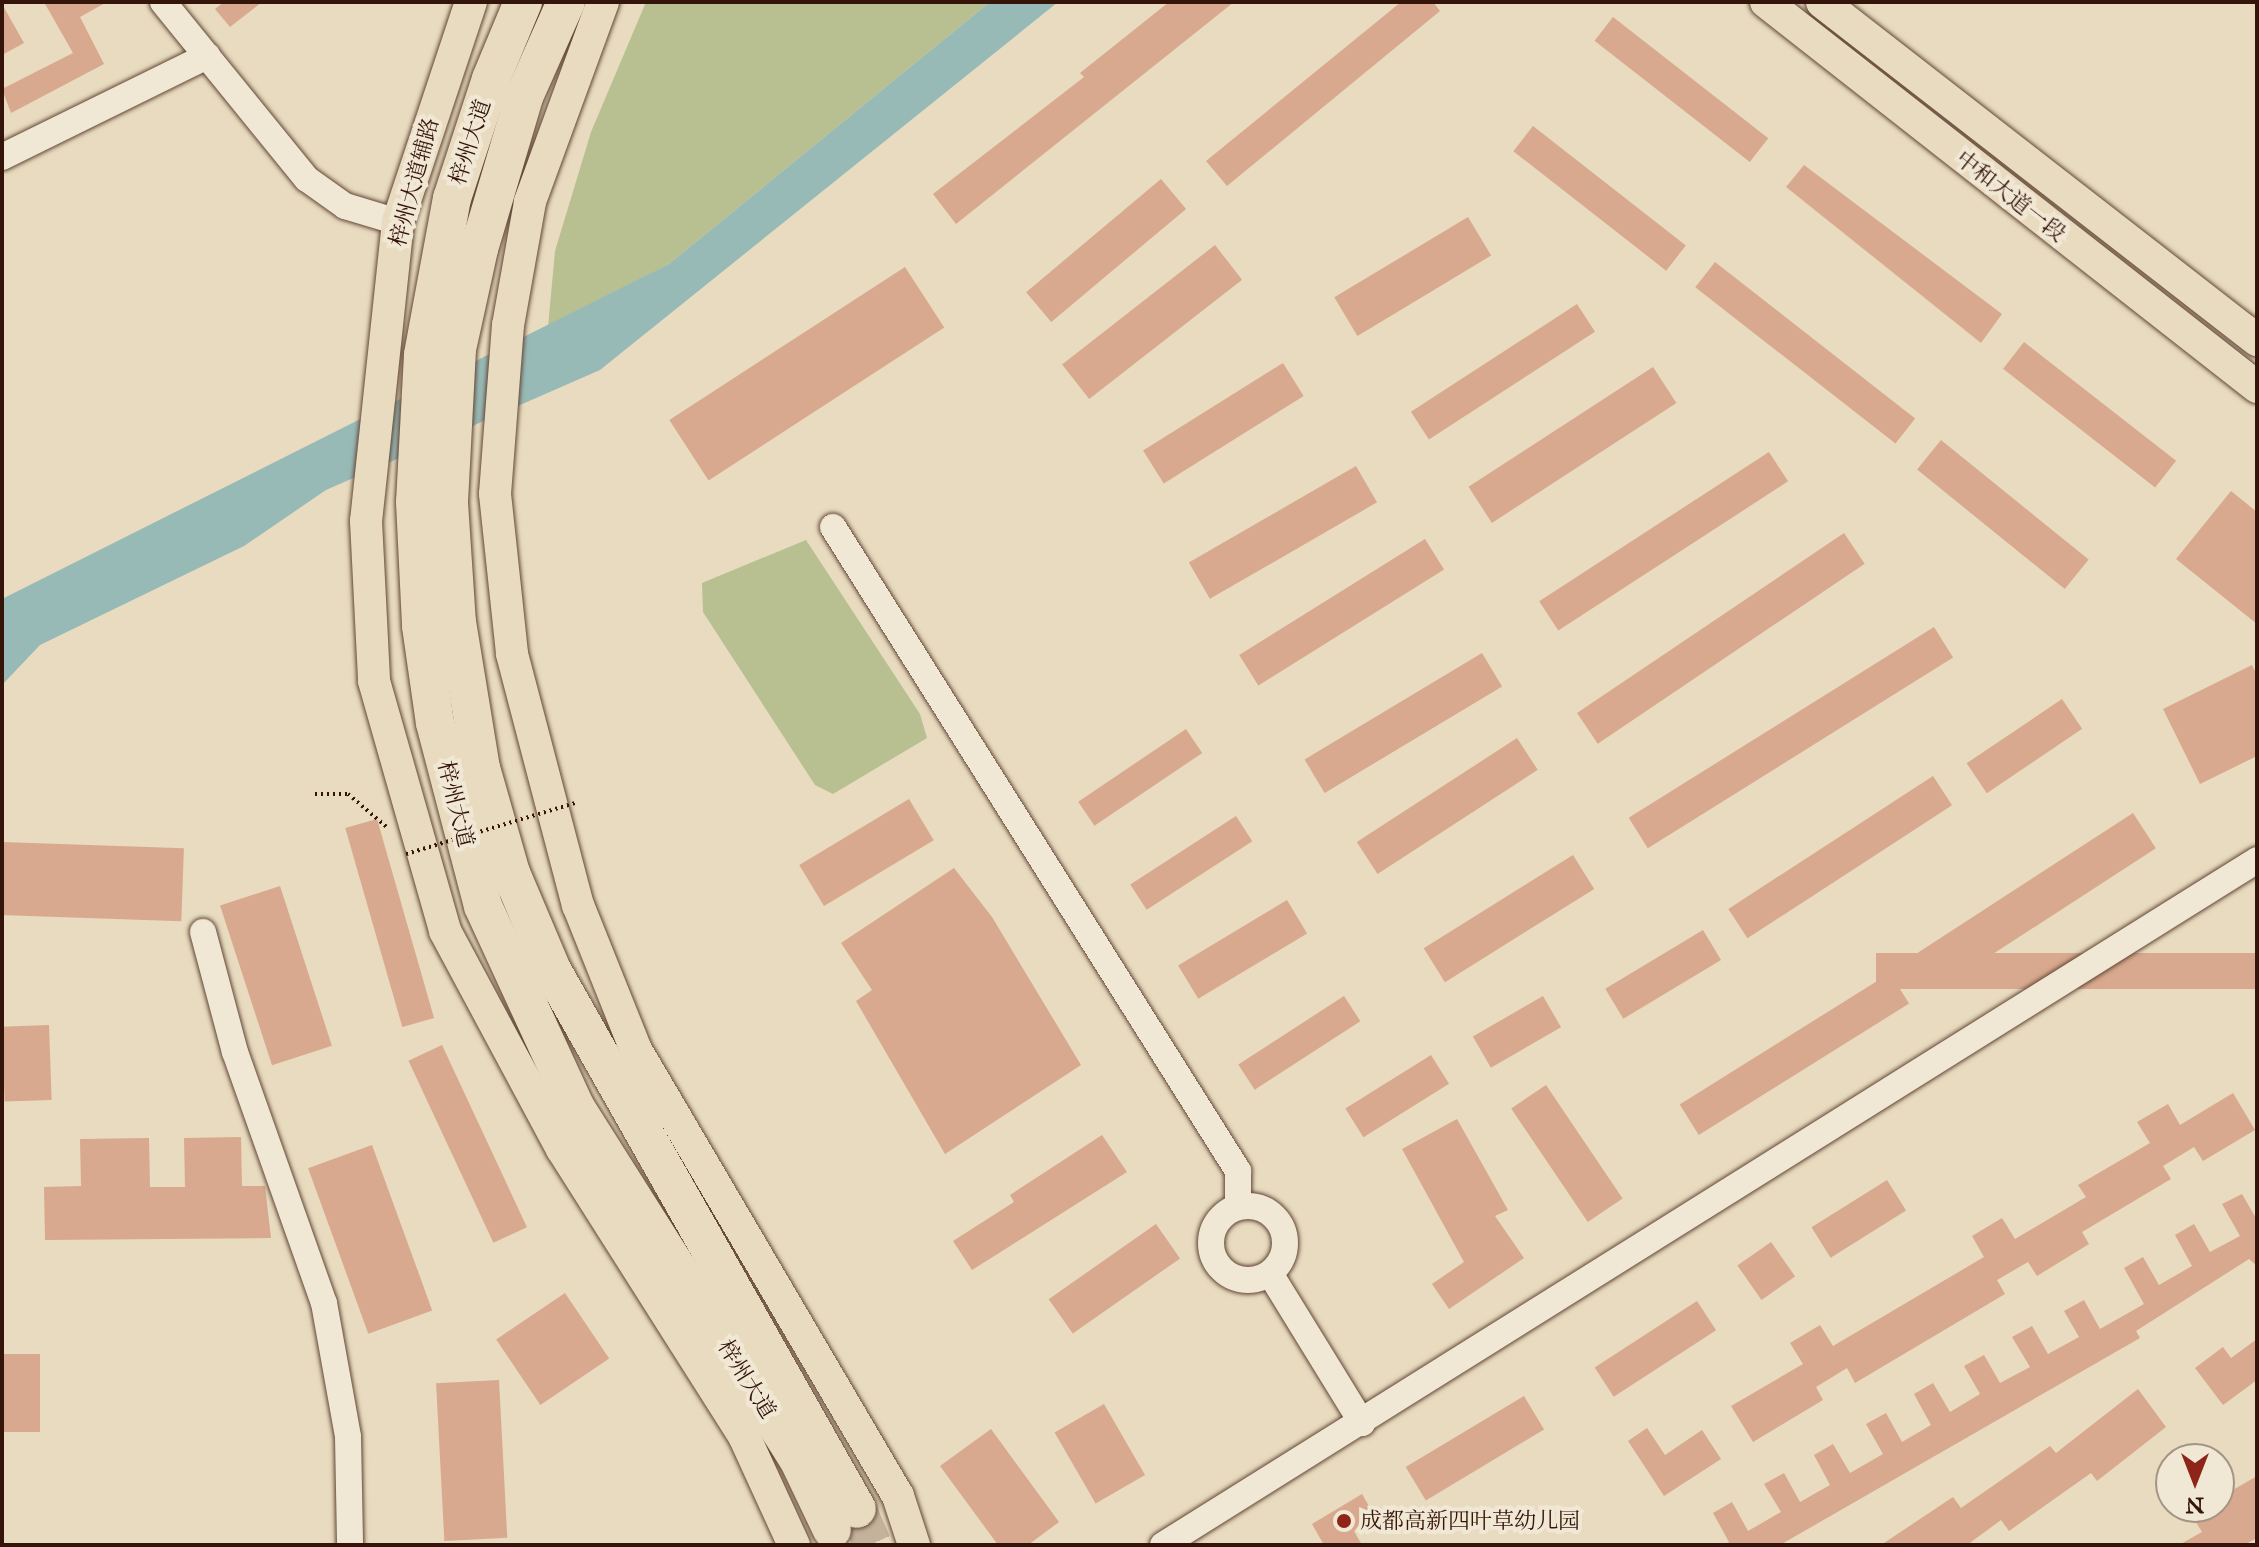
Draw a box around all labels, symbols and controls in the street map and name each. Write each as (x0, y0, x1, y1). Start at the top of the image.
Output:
street label: 梓州大道 (444, 96, 496, 188)
street label: 梓州大道辅路 (384, 115, 444, 249)
street label: 中和大道一段 (1951, 145, 2071, 247)
street label: 梓州大道 (433, 758, 479, 850)
street label: 梓州大道 (712, 1335, 782, 1423)
north arrow (2155, 1443, 2235, 1523)
text: N (2186, 1492, 2204, 1519)
place label: 成都高新四叶草幼儿园 (1360, 1508, 1580, 1534)
marker: 成都高新四叶草幼儿园 (1335, 1512, 1353, 1530)

